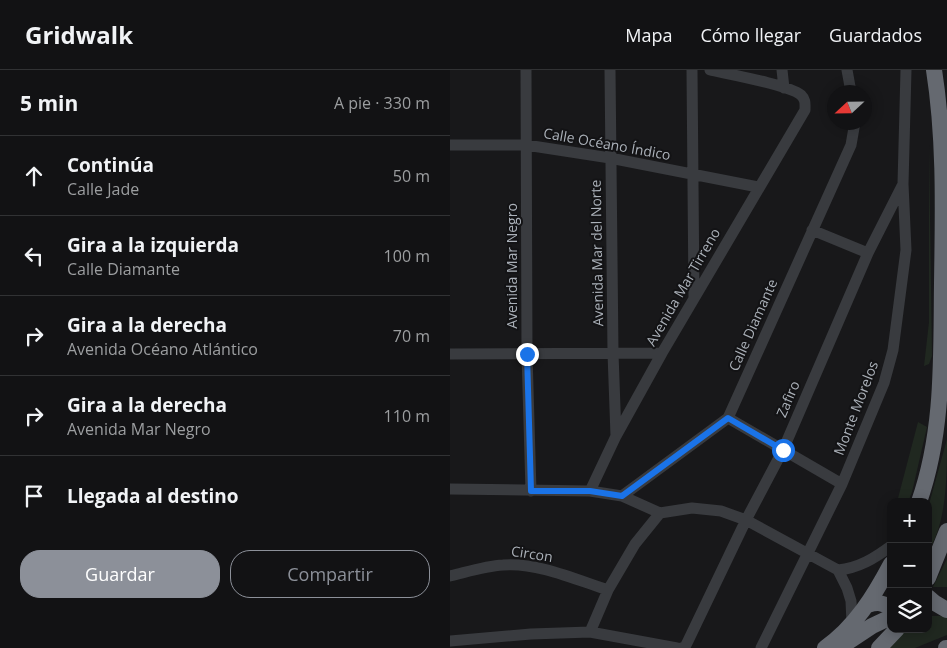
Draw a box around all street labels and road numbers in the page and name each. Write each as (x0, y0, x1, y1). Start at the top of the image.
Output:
street label: Calle Océano Índico (542, 123, 672, 164)
street label: Avenida Mar del Norte (586, 179, 607, 326)
street label: Avenida Mar Negro (502, 203, 521, 329)
street label: Avenida Mar Tirreno (641, 224, 724, 349)
street label: Calle Diamante (724, 276, 781, 374)
street label: Monte Morelos (829, 358, 882, 458)
street label: Zafiro (771, 378, 804, 420)
street label: Circon (510, 541, 554, 566)

